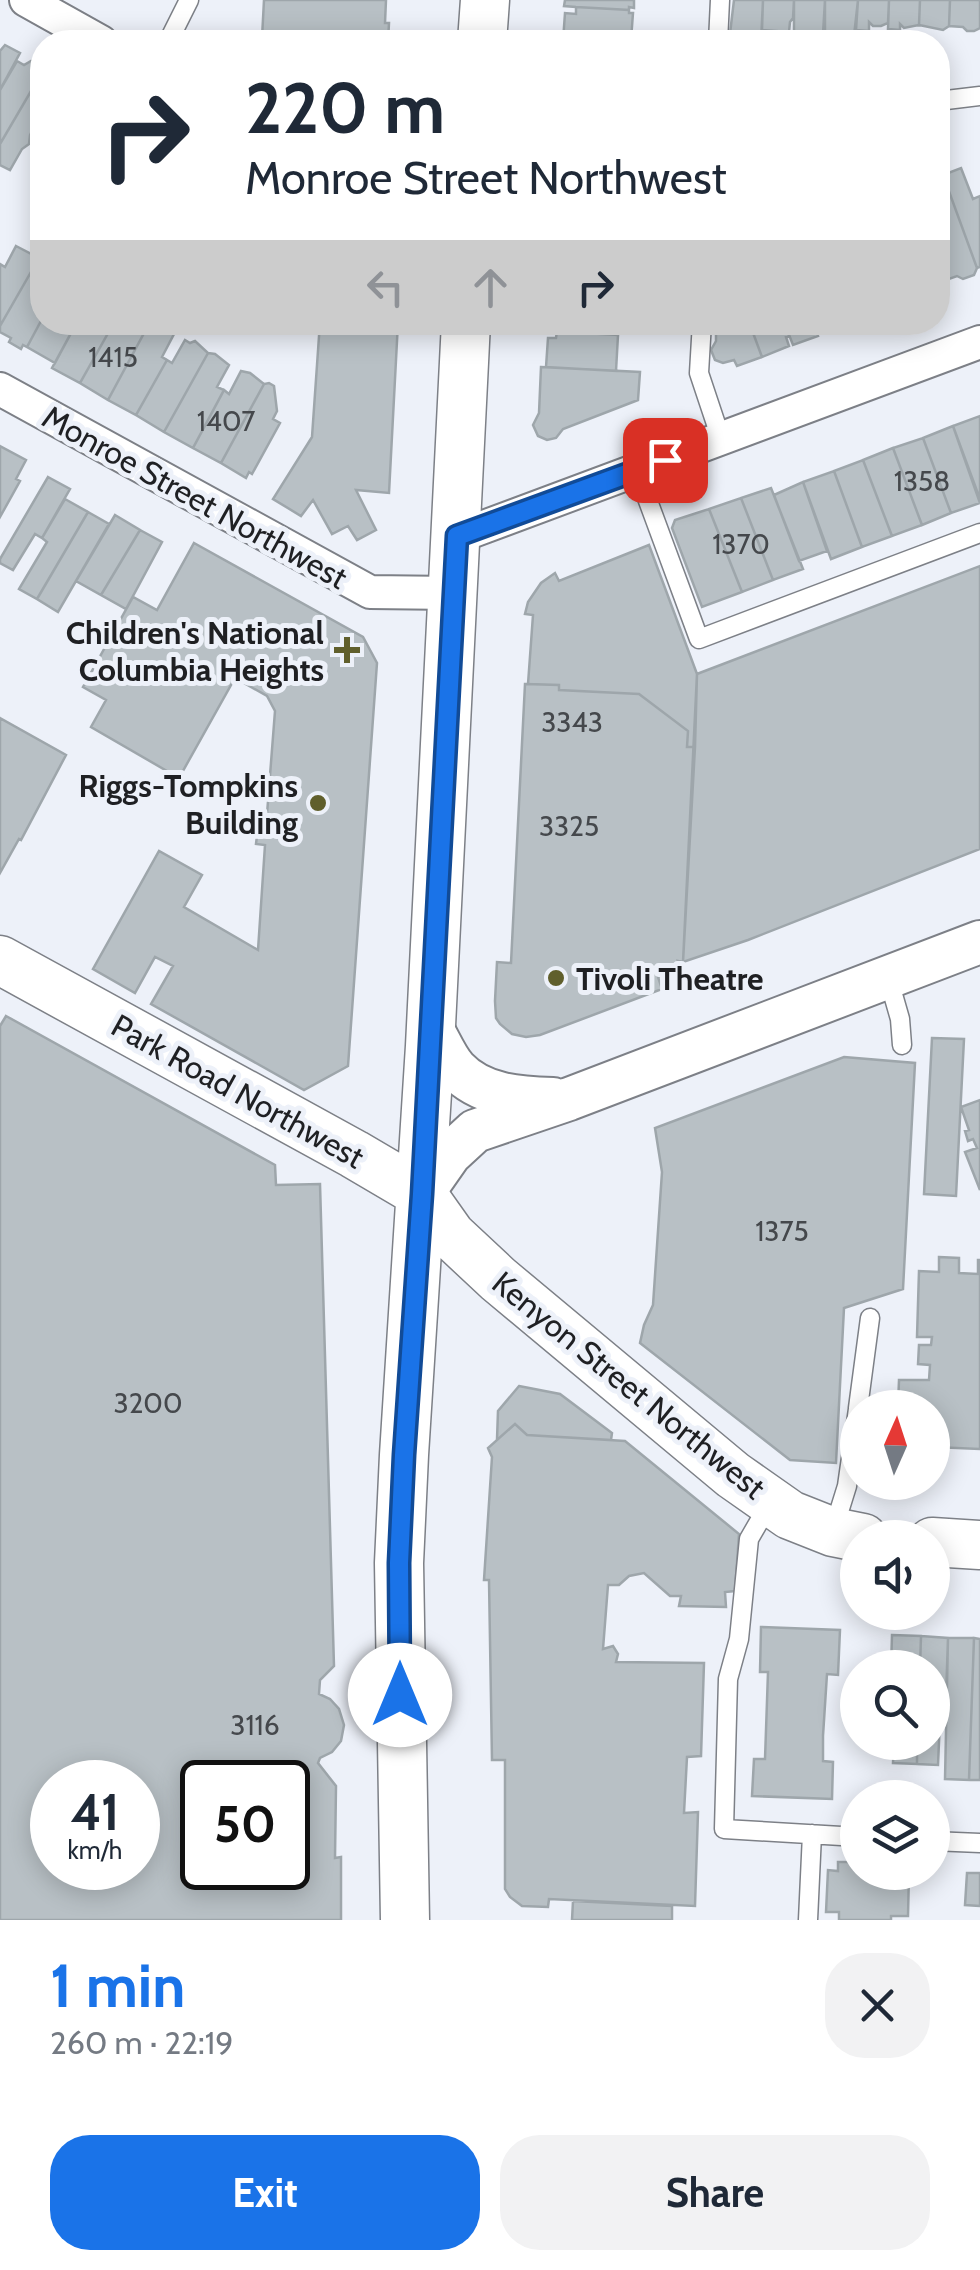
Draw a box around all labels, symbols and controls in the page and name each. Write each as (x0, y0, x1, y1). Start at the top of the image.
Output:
text: 220 m (245, 65, 445, 151)
icon: right (80, 70, 210, 200)
text: Monroe Street Northwest (245, 151, 727, 205)
icon: left (358, 260, 413, 315)
icon: ahead (463, 260, 518, 315)
icon: right (568, 260, 623, 315)
house number: 1415 (88, 340, 138, 374)
street label: Monroe Street Northwest (36, 397, 354, 597)
house number: 1407 (197, 404, 255, 438)
pin (623, 418, 708, 503)
icon: arrive (638, 433, 693, 488)
house number: 1358 (894, 464, 950, 498)
house number: 1370 (712, 527, 770, 561)
place label: Children's National Columbia Heights (66, 613, 324, 689)
marker: Children's National Columbia Heights (334, 637, 360, 663)
house number: 3343 (541, 705, 603, 739)
place label: Riggs-Tompkins Building (79, 766, 298, 842)
marker: Riggs-Tompkins Building (307, 792, 329, 814)
house number: 3325 (539, 809, 599, 843)
place label: Tivoli Theatre (576, 959, 763, 998)
marker: Tivoli Theatre (545, 967, 567, 989)
street label: Park Road Northwest (105, 1005, 371, 1177)
house number: 1375 (755, 1214, 809, 1248)
street label: Kenyon Street Northwest (485, 1263, 774, 1507)
house number: 3200 (114, 1386, 182, 1420)
north arrow (840, 1390, 950, 1500)
map controls (840, 1390, 950, 1890)
button: sound (840, 1520, 950, 1630)
position arrow (348, 1643, 452, 1747)
button: search (840, 1650, 950, 1760)
house number: 3116 (230, 1708, 280, 1742)
speed limit sign: 50 (180, 1760, 310, 1890)
button: layers (840, 1780, 950, 1890)
text: 41 (70, 1782, 120, 1843)
text: km/h (68, 1835, 122, 1865)
text: 1 min (50, 1949, 185, 2022)
button: close (825, 1953, 930, 2058)
text: 260 m · 22:19 (50, 2023, 233, 2062)
button: Exit (50, 2135, 480, 2250)
button: Share (500, 2135, 930, 2250)

